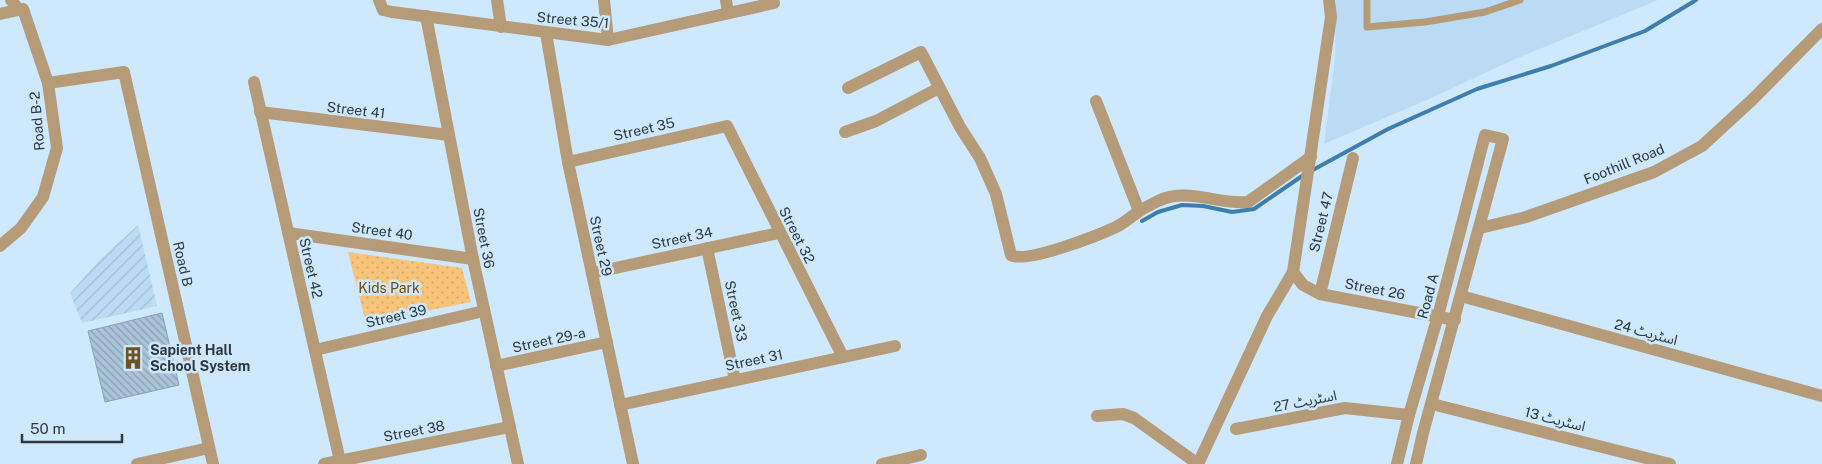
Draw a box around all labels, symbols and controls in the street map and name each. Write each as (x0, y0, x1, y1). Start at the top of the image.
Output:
street label: Street 35/1 (536, 9, 610, 31)
street label: Road B-2 (26, 91, 48, 151)
street label: Street 41 (326, 98, 386, 122)
street label: Street 35 (612, 114, 676, 144)
street label: Foothill Road (1581, 141, 1667, 187)
street label: Street 47 (1306, 190, 1336, 254)
street label: Street 32 (776, 204, 818, 266)
street label: Street 36 (470, 206, 498, 270)
street label: Street 29 (587, 214, 615, 278)
street label: Street 40 (350, 219, 414, 243)
street label: Street 34 (650, 224, 714, 252)
street label: Street 42 (296, 236, 326, 300)
street label: Road B (170, 240, 196, 288)
street label: Road A (1414, 271, 1442, 321)
street label: Street 26 (1343, 275, 1407, 303)
street label: Street 33 (722, 279, 750, 343)
park label: Kids Park (358, 280, 420, 296)
street label: Street 39 (364, 301, 428, 331)
street label: اسٹریٹ 24 (1612, 316, 1679, 349)
street label: Street 29-a (511, 324, 587, 356)
place label: Sapient Hall School System (150, 342, 250, 374)
building icon: Sapient Hall School System (120, 345, 146, 371)
street label: Street 31 (724, 346, 784, 374)
street label: اسٹریٹ 27 (1272, 387, 1338, 416)
street label: اسٹریٹ 13 (1523, 404, 1587, 435)
scale bar (22, 412, 122, 444)
street label: Street 38 (382, 417, 446, 445)
text: 50 m (30, 420, 65, 437)

